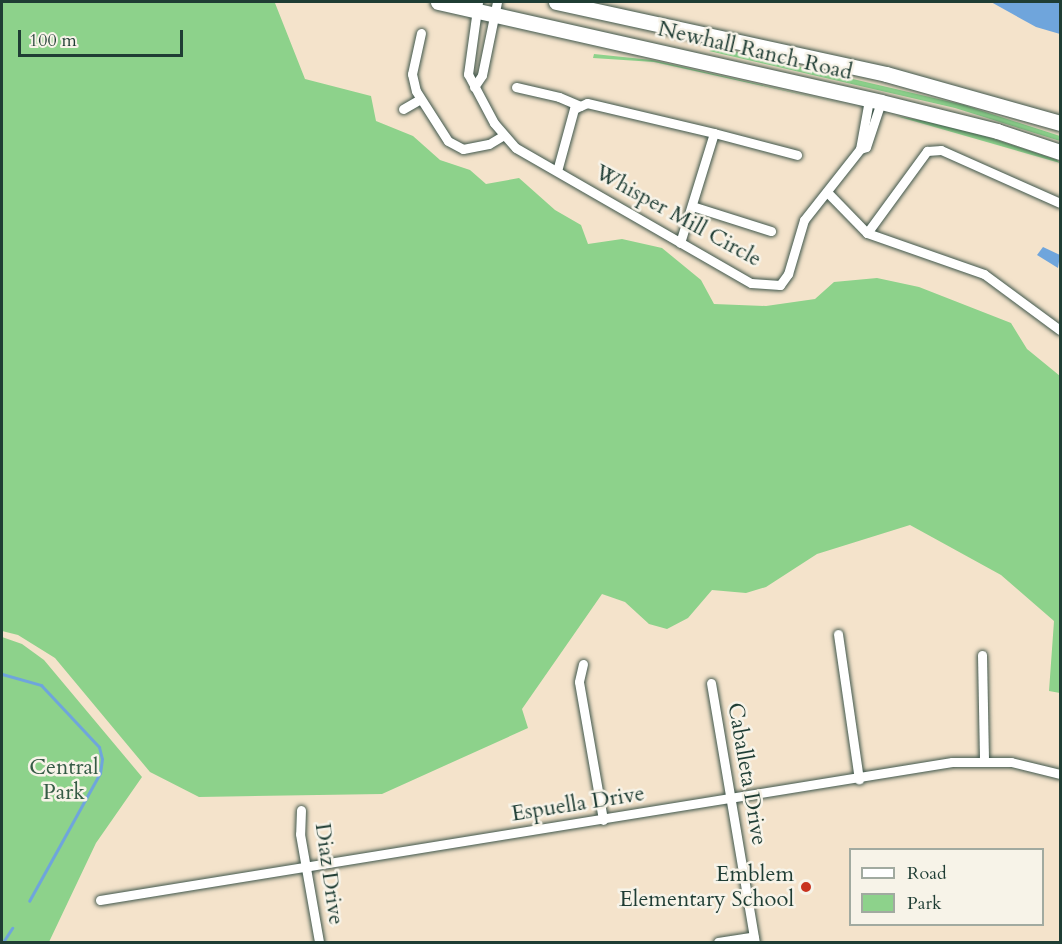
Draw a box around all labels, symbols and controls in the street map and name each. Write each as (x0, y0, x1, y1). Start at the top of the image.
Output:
street label: Newhall Ranch Road (655, 16, 855, 86)
scale bar (21, 18, 186, 56)
text: 100 m (29, 28, 77, 53)
street label: Whisper Mill Circle (590, 159, 766, 273)
street label: Caballeta Drive (721, 701, 773, 847)
park label: Central Park (29, 754, 99, 806)
street label: Espuella Drive (510, 780, 646, 828)
street label: Diaz Drive (309, 821, 349, 927)
legend (849, 848, 1044, 926)
place label: Emblem Elementary School (619, 861, 794, 912)
text: Road (907, 861, 947, 886)
marker: Emblem Elementary School (799, 880, 813, 894)
text: Park (907, 891, 942, 916)

